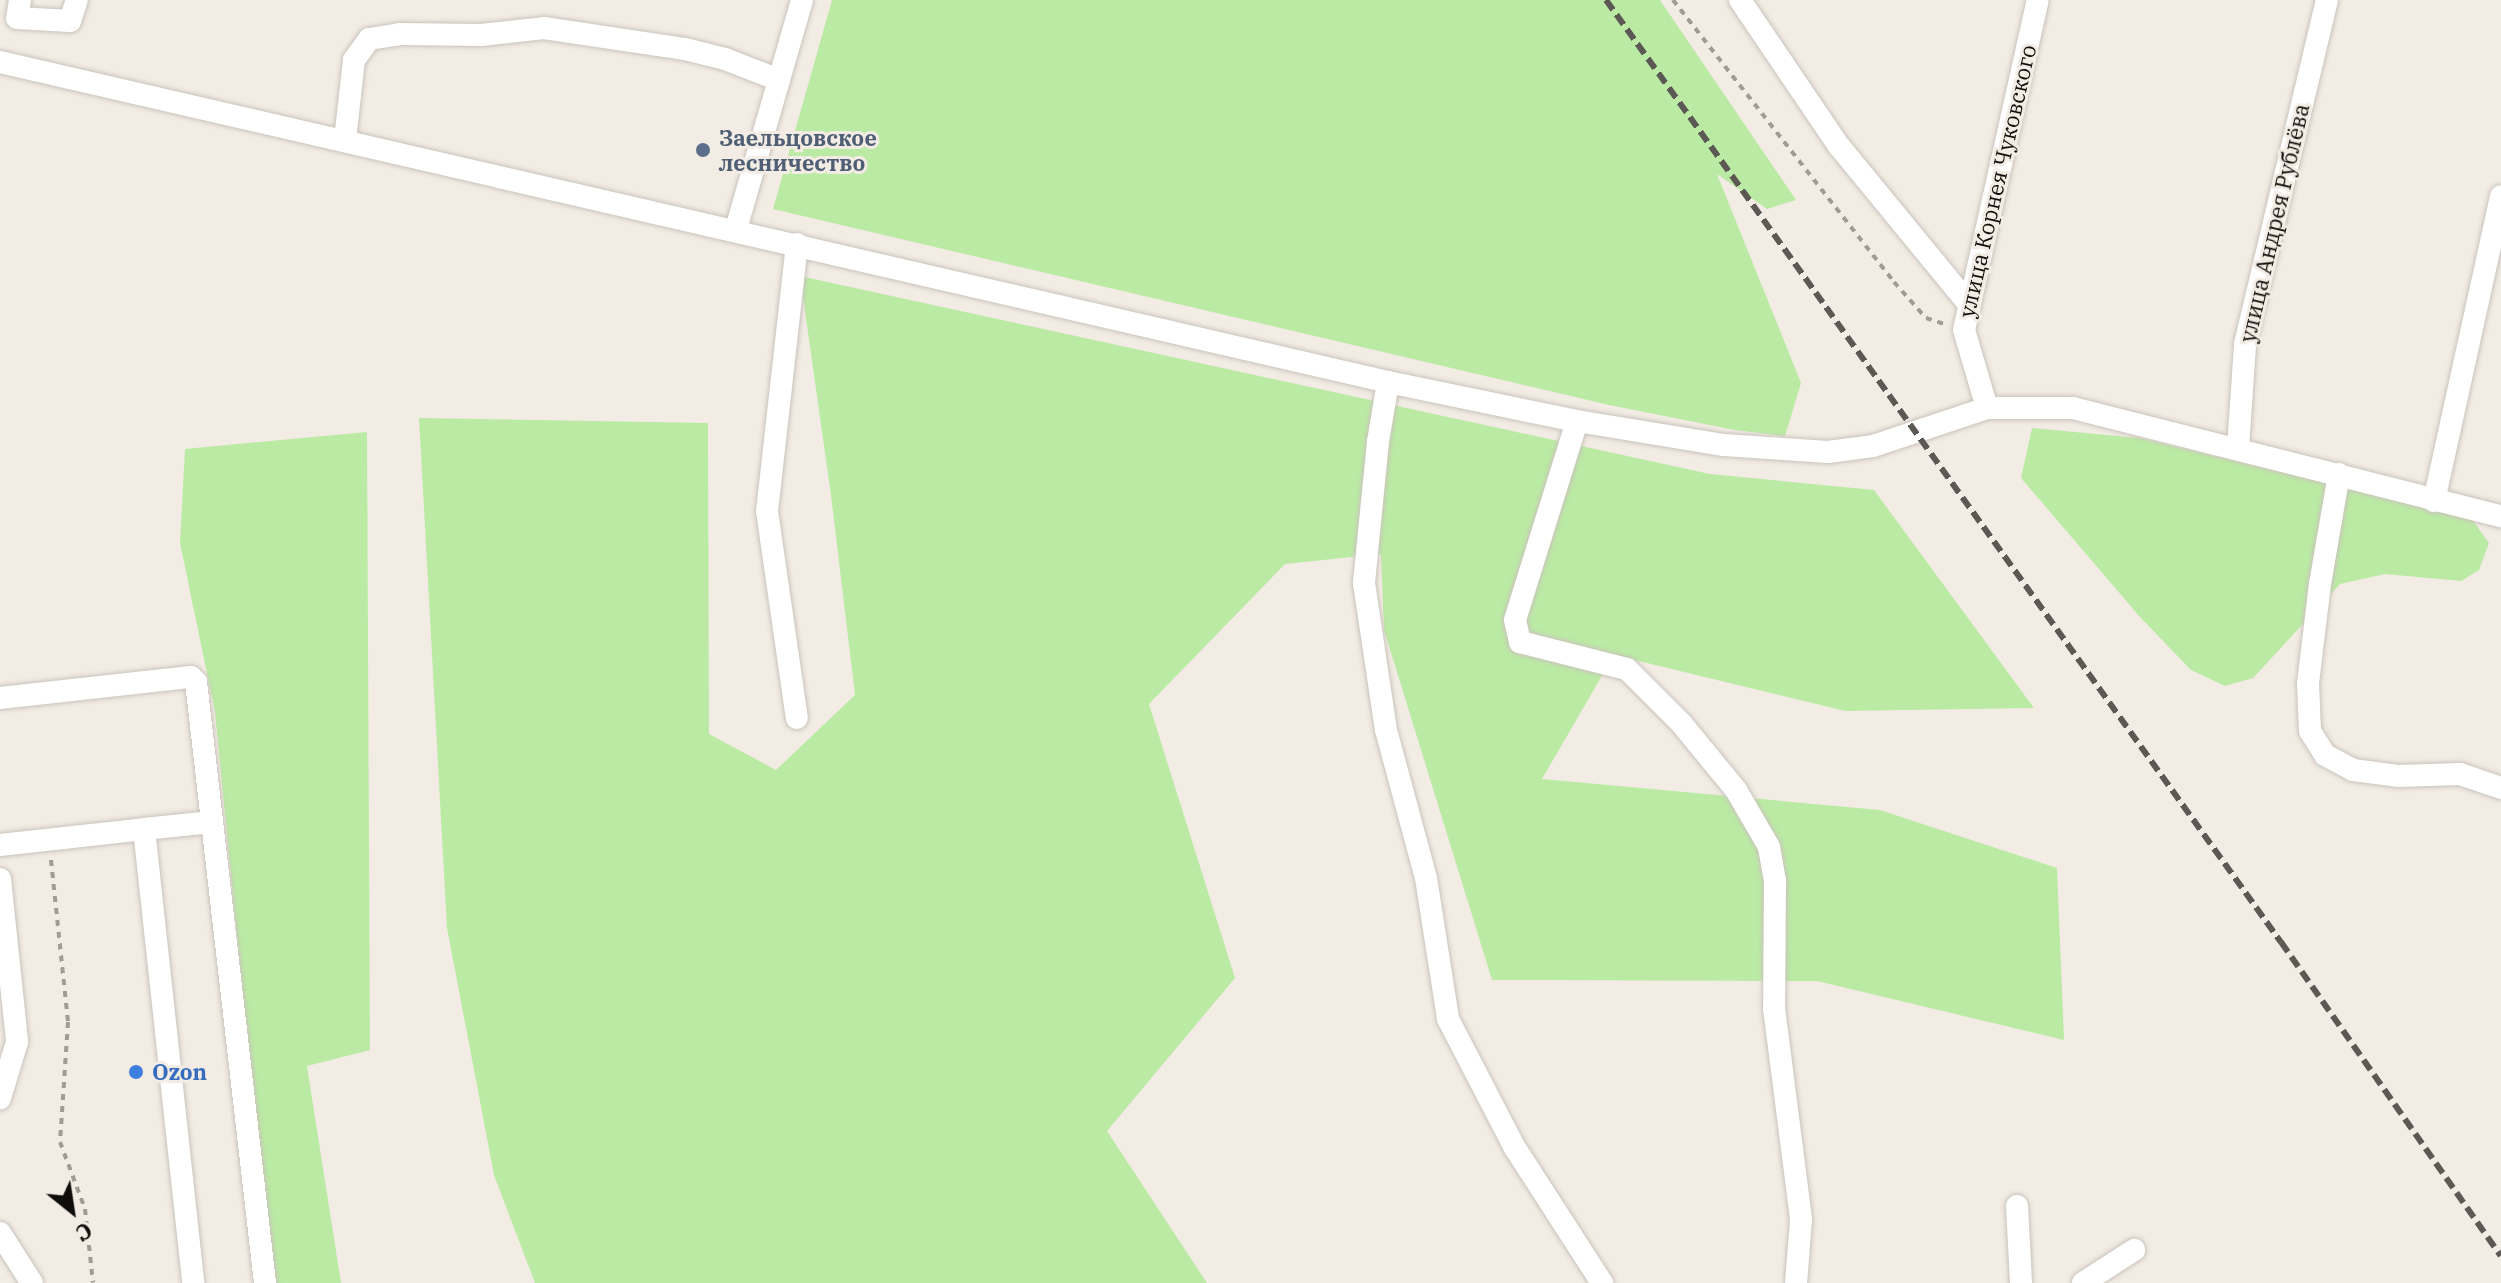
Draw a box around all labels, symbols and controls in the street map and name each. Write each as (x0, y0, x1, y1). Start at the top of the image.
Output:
street label: улица Корнея Чуковского (1953, 42, 2041, 320)
street label: улица Андрея Рублёва (2234, 101, 2314, 345)
place label: Заельцовское лесничество (719, 124, 877, 176)
marker: Заельцовское лесничество (694, 141, 712, 159)
place label: Ozon (152, 1059, 207, 1085)
marker: Ozon (127, 1063, 145, 1081)
north arrow (32, 1171, 112, 1251)
text: С (71, 1216, 98, 1248)

